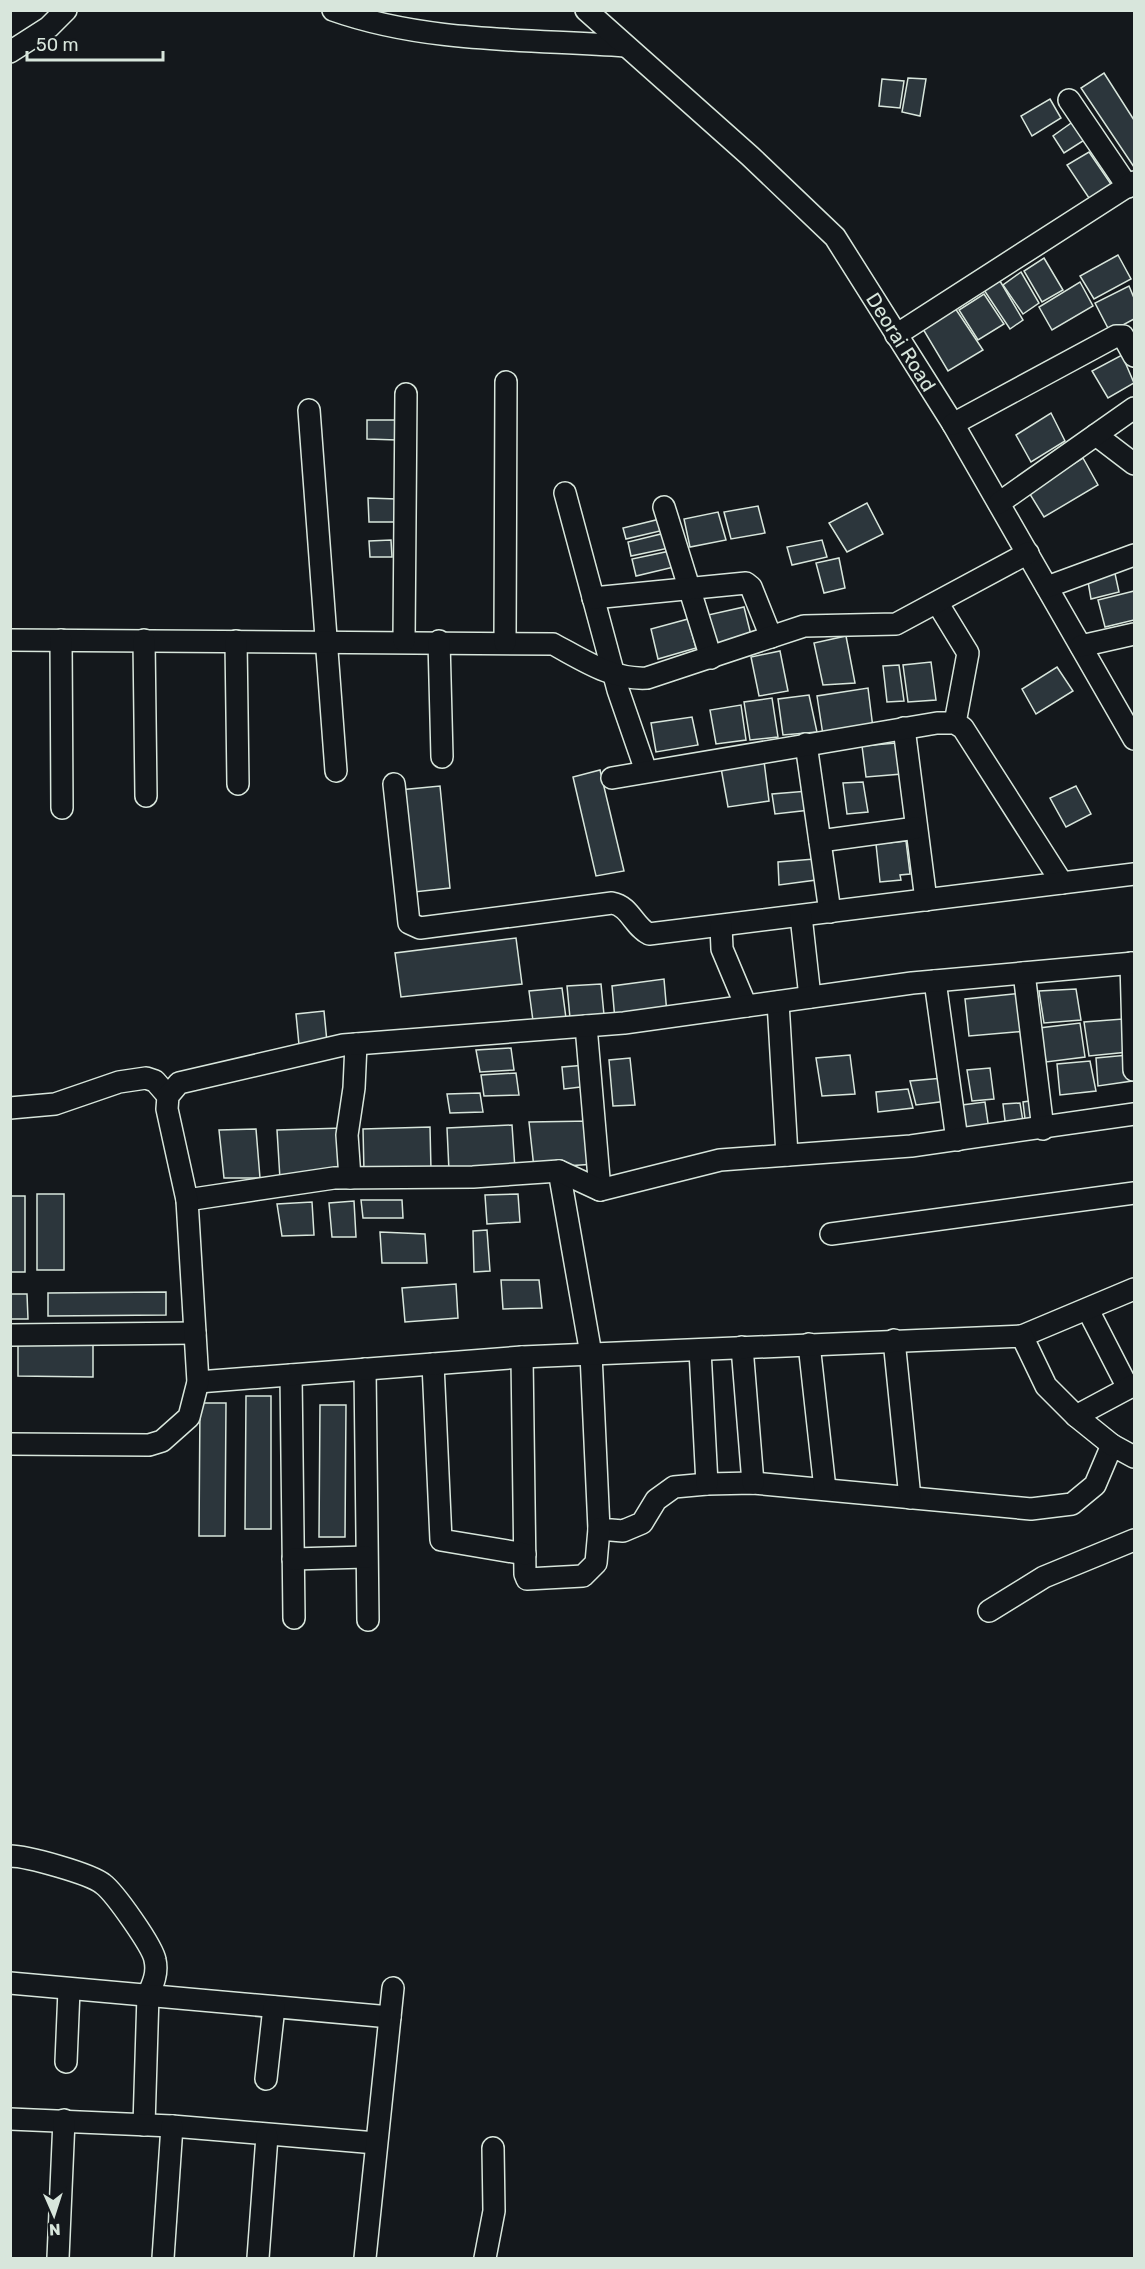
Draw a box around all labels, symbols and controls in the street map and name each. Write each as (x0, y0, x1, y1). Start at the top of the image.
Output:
scale bar (27, 24, 164, 62)
text: 50 m (36, 34, 79, 56)
street label: Deorai Road (861, 288, 941, 396)
north arrow (24, 2185, 84, 2245)
text: N (49, 2220, 61, 2239)

